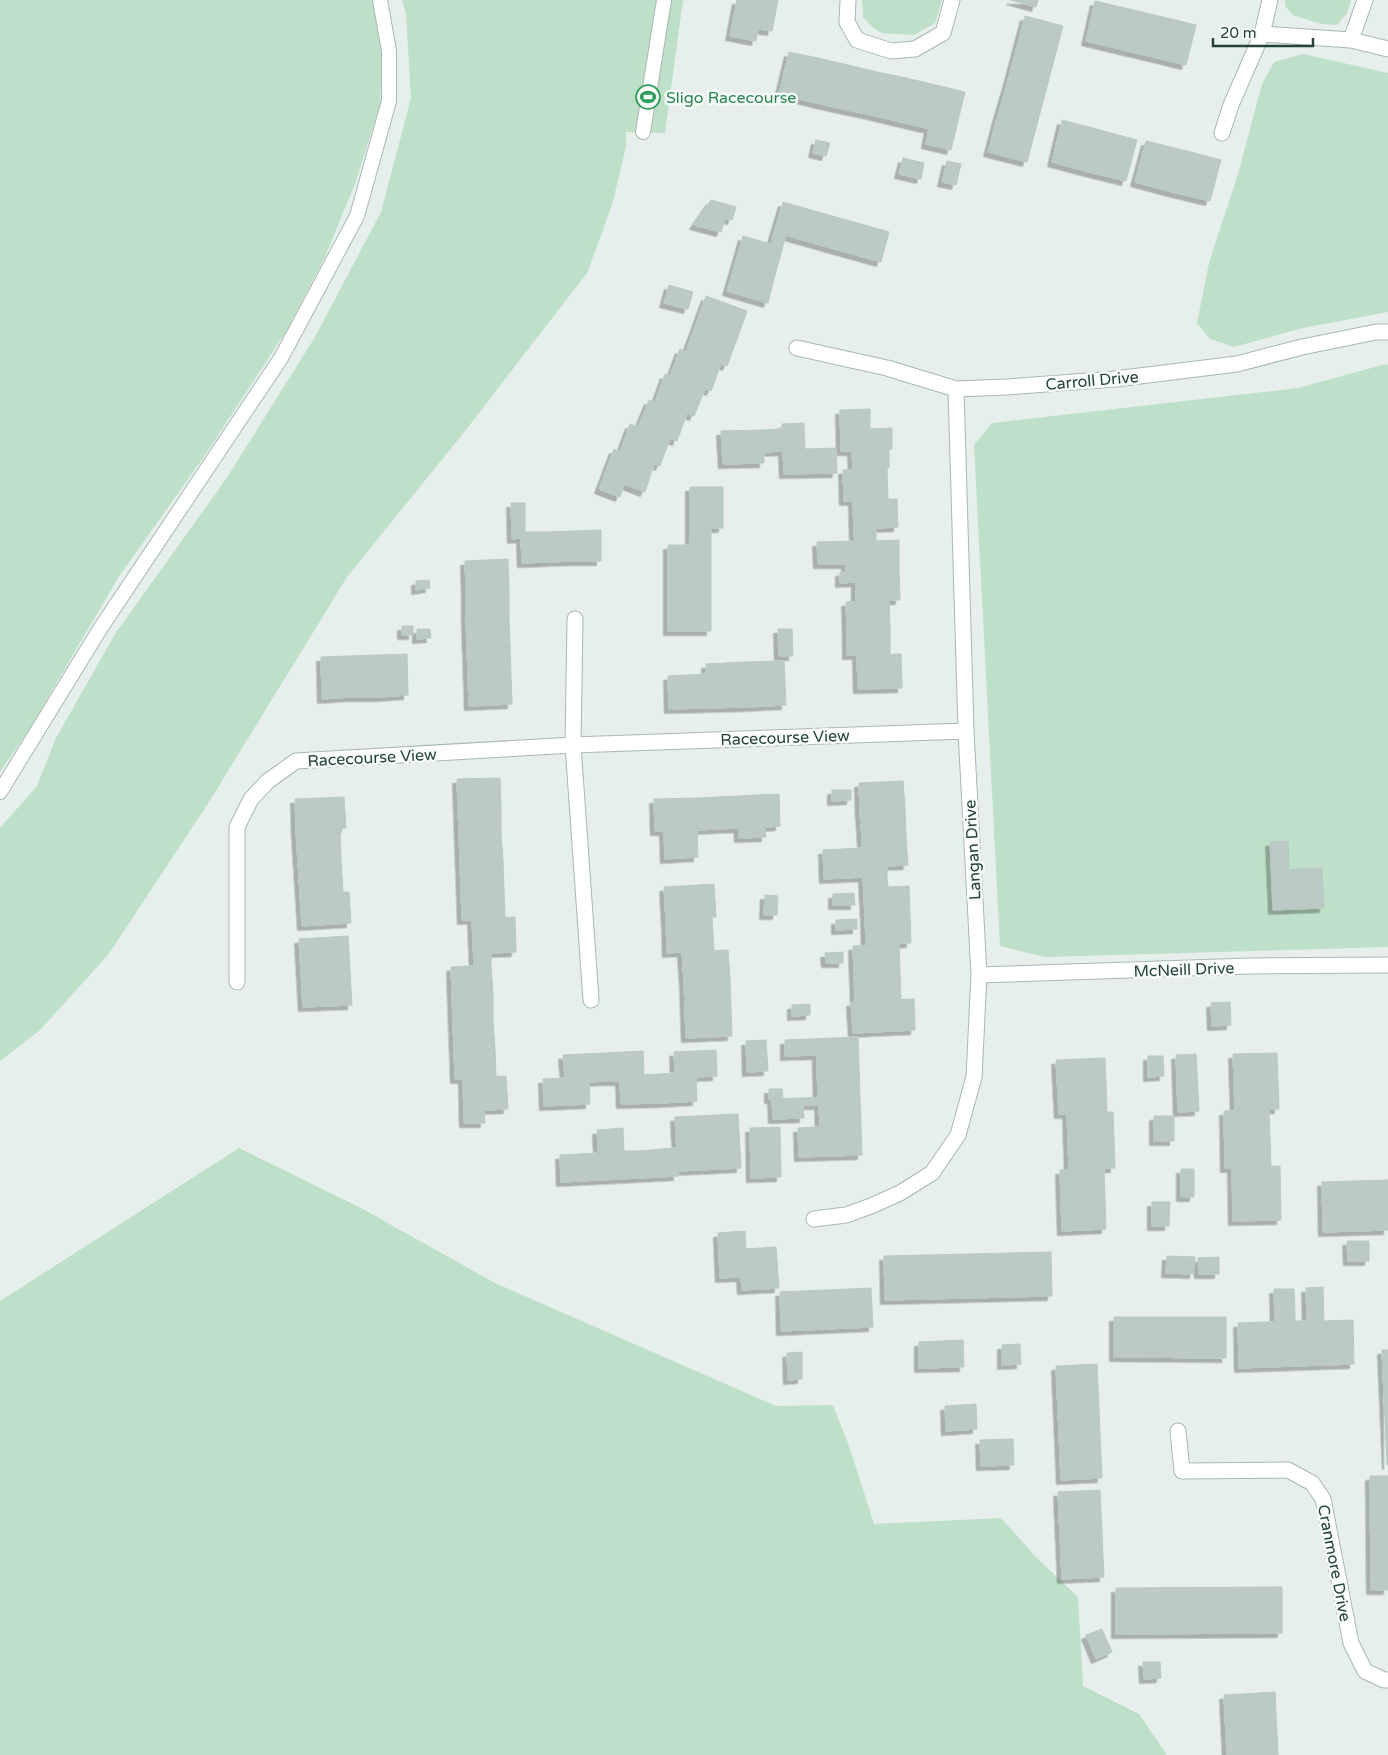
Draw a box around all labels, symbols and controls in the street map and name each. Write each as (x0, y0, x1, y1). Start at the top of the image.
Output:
scale bar (1213, 15, 1313, 47)
text: 20 m (1220, 24, 1257, 42)
sports icon: Sligo Racecourse (635, 84, 661, 110)
place label: Sligo Racecourse (666, 88, 796, 108)
street label: Carroll Drive (1045, 367, 1139, 395)
street label: Racecourse View (720, 726, 850, 750)
street label: Racecourse View (307, 745, 438, 771)
street label: Langan Drive (960, 799, 986, 901)
street label: McNeill Drive (1133, 958, 1235, 982)
street label: Cranmore Drive (1313, 1503, 1355, 1623)

